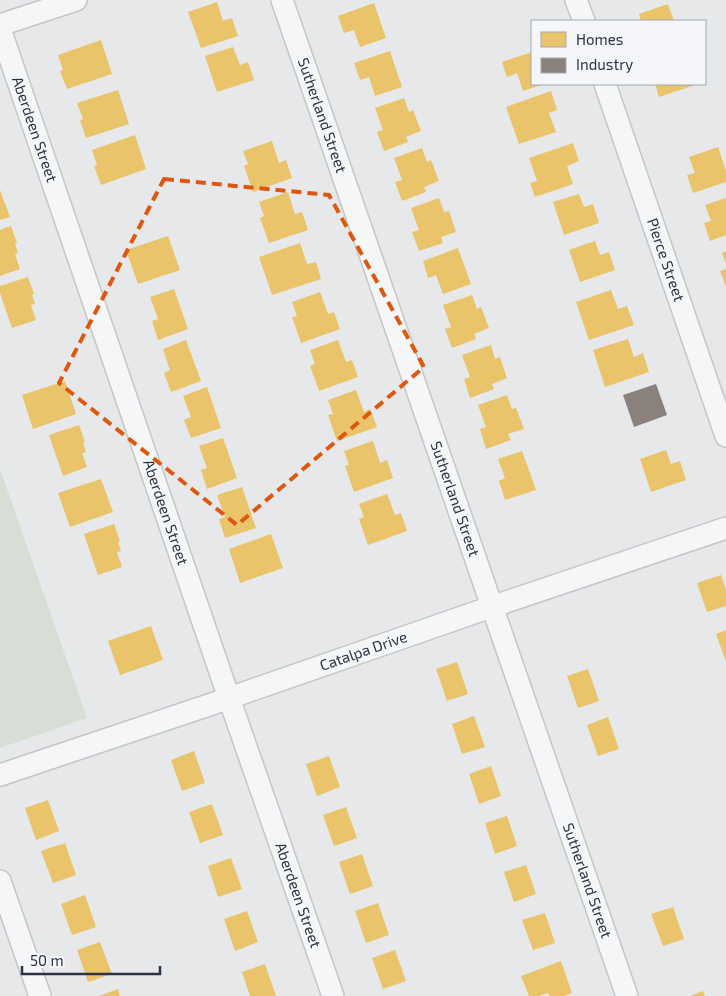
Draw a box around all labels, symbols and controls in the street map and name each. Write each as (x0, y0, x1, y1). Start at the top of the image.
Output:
legend (531, 20, 706, 85)
text: Homes (576, 30, 623, 48)
street label: Sutherland Street (295, 55, 351, 175)
text: Industry (576, 55, 633, 73)
street label: Aberdeen Street (9, 74, 62, 184)
street label: Pierce Street (644, 216, 689, 304)
street label: Sutherland Street (428, 439, 484, 559)
street label: Aberdeen Street (140, 457, 193, 568)
street label: Catalpa Drive (317, 627, 409, 674)
street label: Sutherland Street (560, 820, 616, 941)
street label: Aberdeen Street (272, 840, 326, 950)
scale bar (22, 944, 160, 976)
text: 50 m (30, 951, 64, 969)

